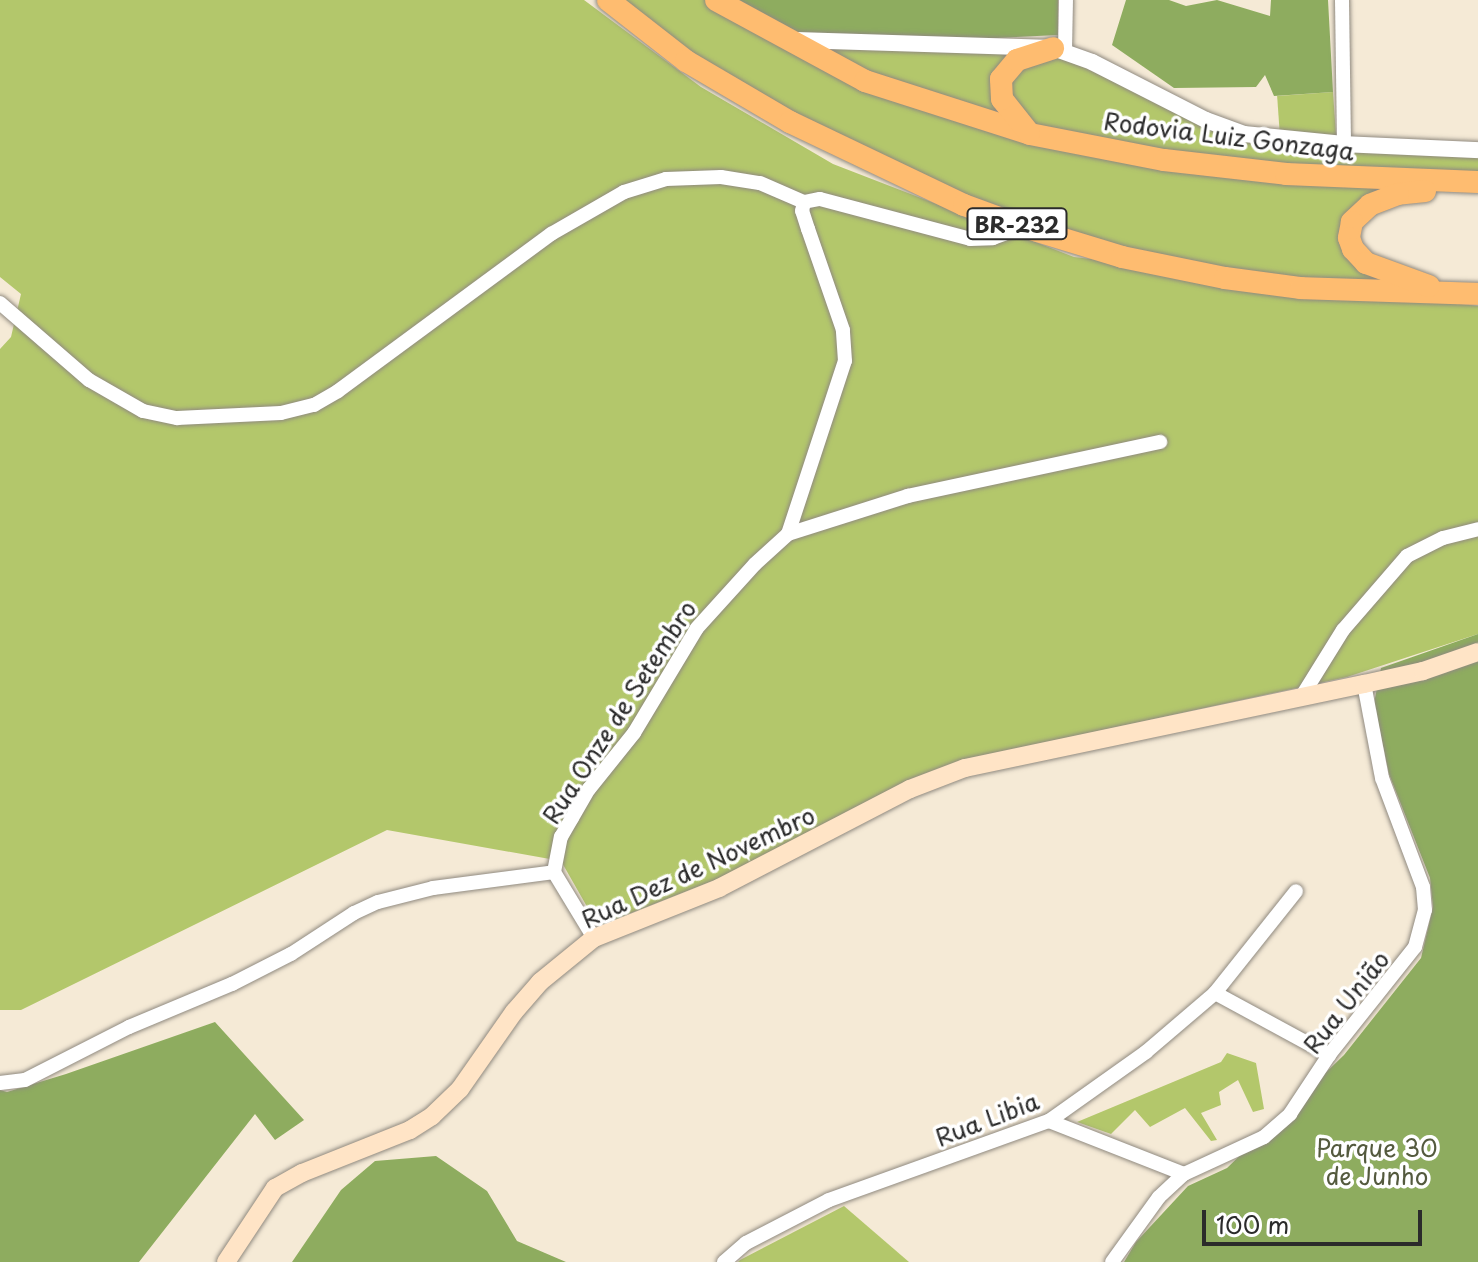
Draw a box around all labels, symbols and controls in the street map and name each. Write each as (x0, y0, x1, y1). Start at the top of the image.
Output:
street label: Rodovia Luiz Gonzaga (1101, 106, 1357, 166)
road number: BR-232 (965, 206, 1069, 242)
street label: Rua Onze de Setembro (535, 594, 703, 830)
street label: Rua Dez de Novembro (576, 800, 820, 934)
street label: Rua União (1297, 945, 1395, 1059)
street label: Rua Libia (931, 1086, 1043, 1152)
park label: Parque 30 de Junho (1316, 1134, 1438, 1190)
scale bar (1206, 1194, 1426, 1244)
text: 100 m (1216, 1206, 1289, 1242)

